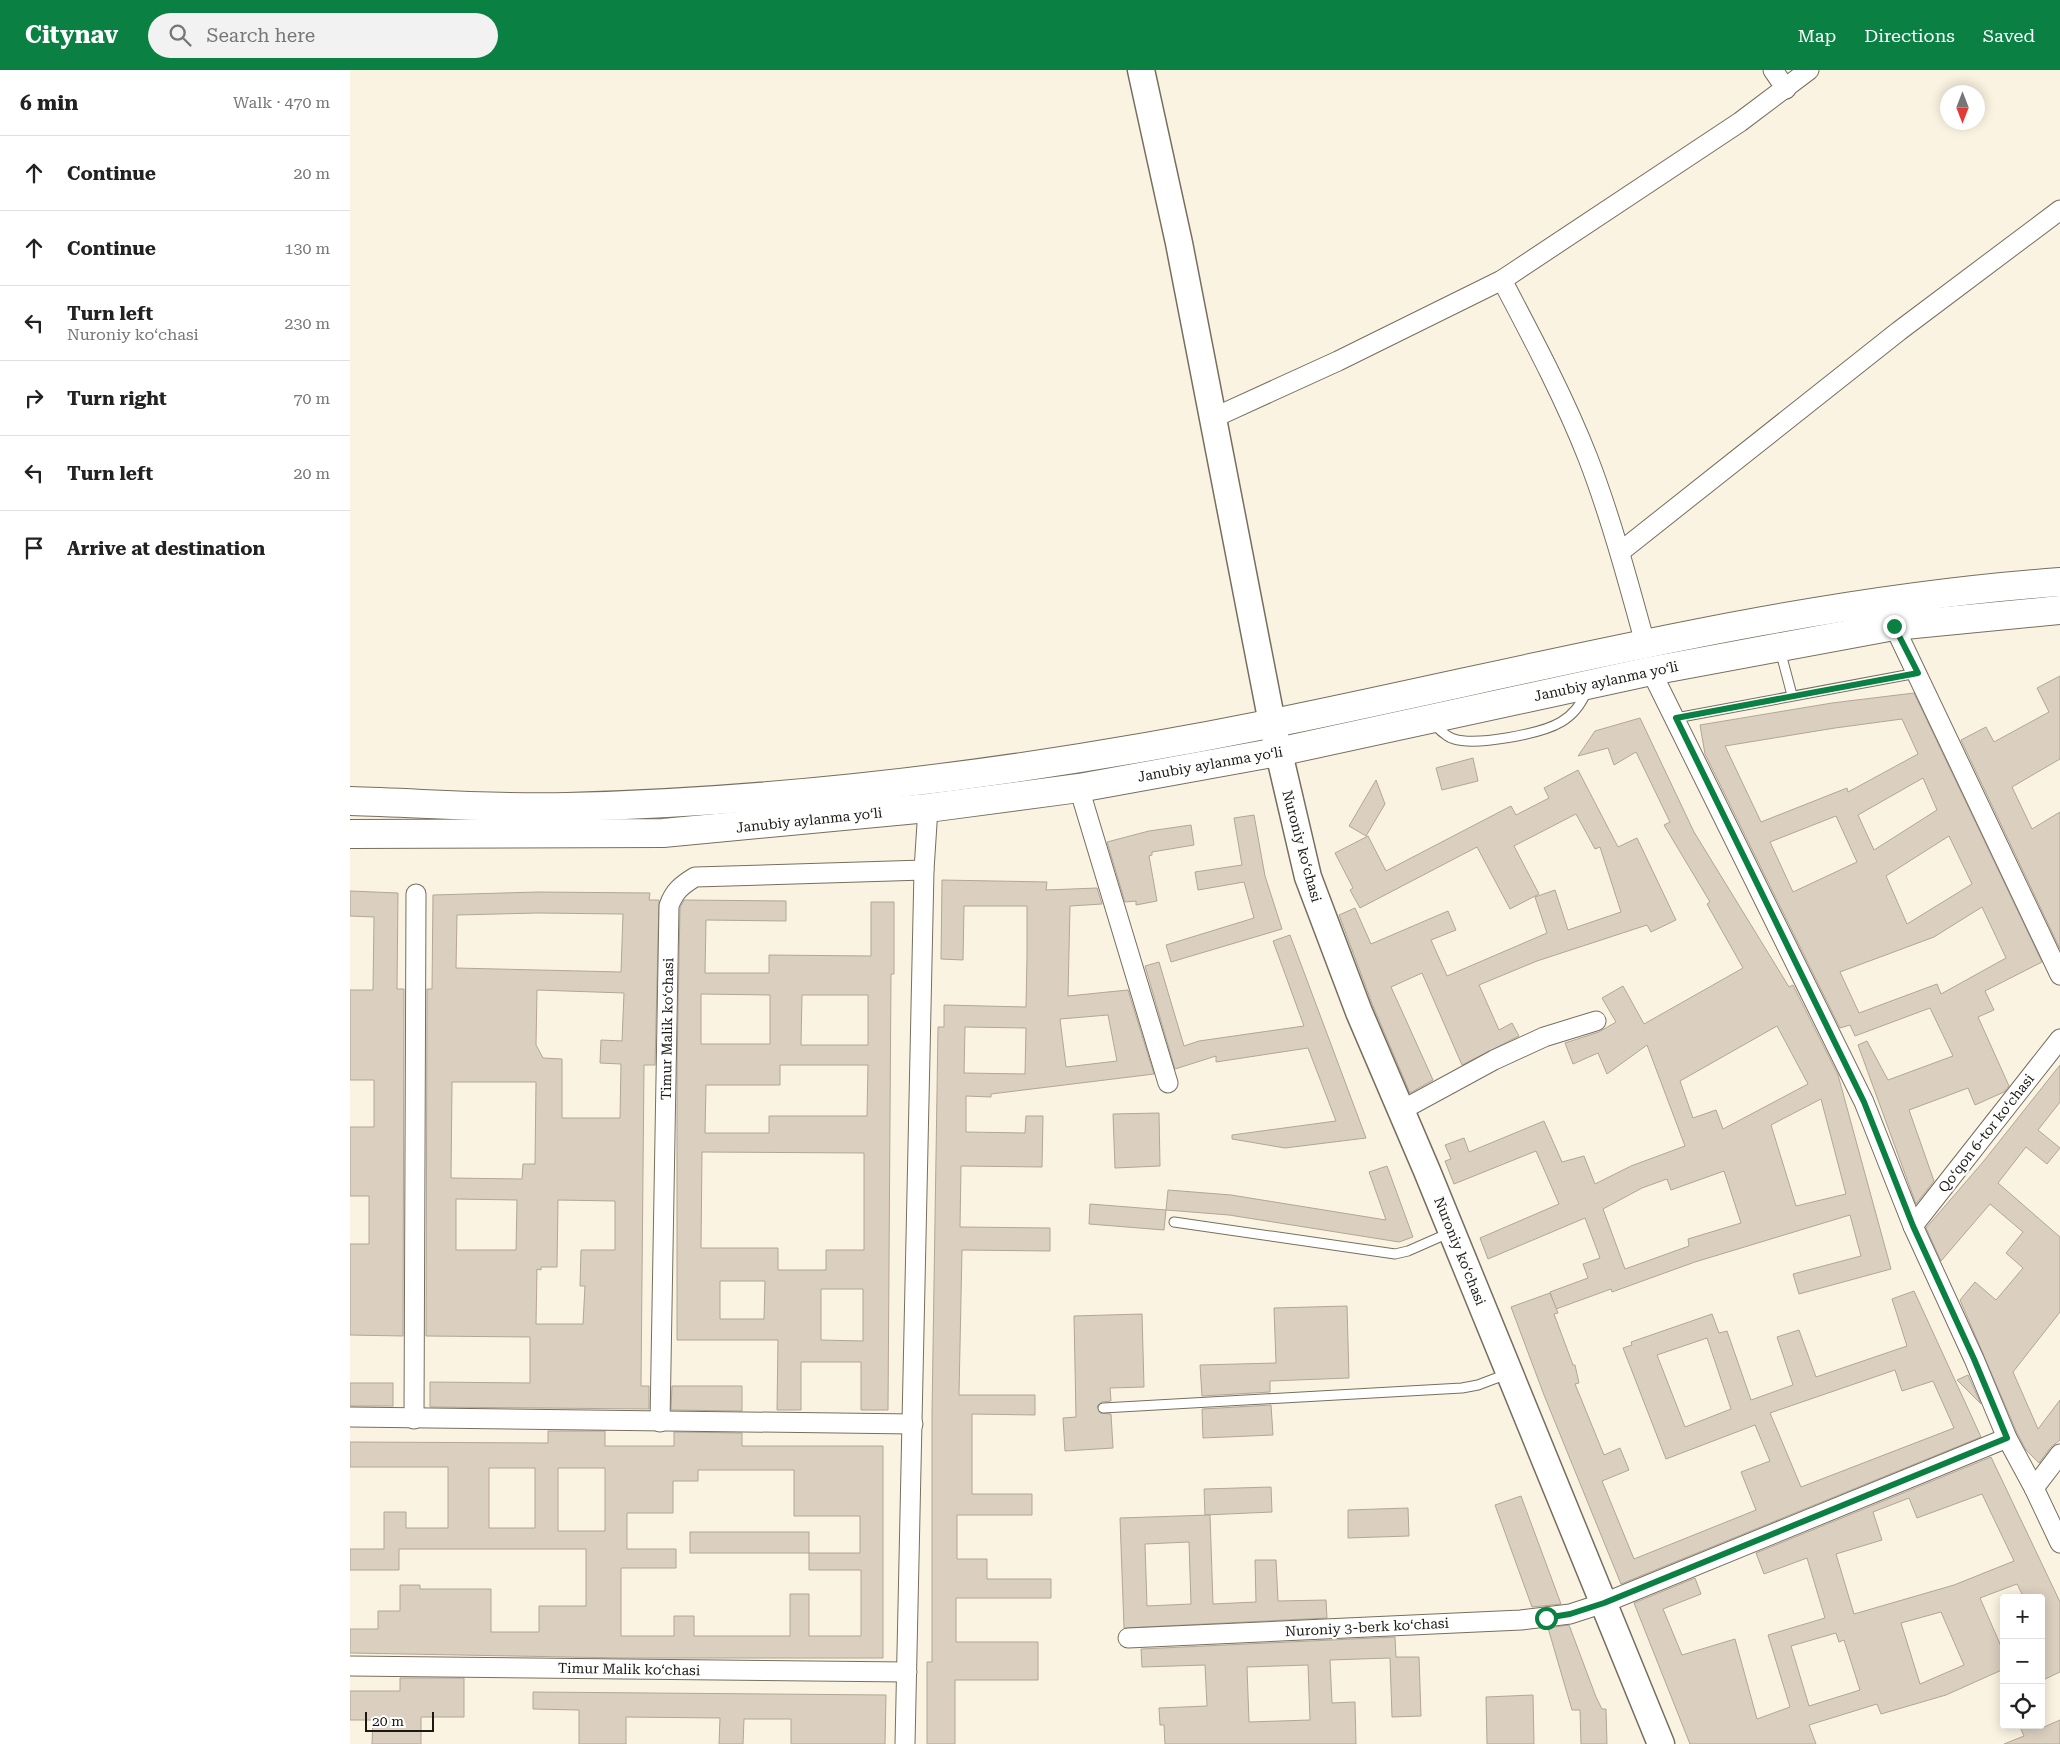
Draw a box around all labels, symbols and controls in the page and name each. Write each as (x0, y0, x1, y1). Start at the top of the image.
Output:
search box (148, 13, 498, 58)
text: Citynav (25, 21, 118, 49)
icon: search (166, 21, 194, 49)
text: Search here (206, 24, 315, 47)
text: Map (1798, 25, 1836, 46)
text: Directions (1864, 25, 1955, 46)
text: Saved (1983, 25, 2035, 46)
north arrow (1940, 85, 1985, 130)
text: 6 min (20, 91, 78, 115)
text: Walk · 470 m (233, 93, 330, 112)
icon: ahead (20, 159, 48, 187)
text: Continue (67, 162, 156, 185)
text: 20 m (293, 164, 330, 183)
icon: ahead (20, 234, 48, 262)
text: Continue (67, 237, 156, 260)
text: 130 m (284, 239, 330, 258)
text: Turn left (67, 302, 153, 325)
icon: left (20, 309, 48, 337)
text: 230 m (284, 314, 330, 333)
text: Nuroniy koʻchasi (67, 325, 199, 344)
icon: right (20, 384, 48, 412)
text: Turn right (67, 387, 167, 410)
text: 70 m (293, 389, 330, 408)
icon: left (20, 459, 48, 487)
text: Turn left (67, 462, 153, 485)
text: 20 m (293, 464, 330, 483)
icon: arrive (20, 534, 48, 562)
text: Arrive at destination (67, 537, 265, 560)
route end (1883, 615, 1906, 638)
street label: Janubiy aylanma yoʻli (1532, 658, 1680, 704)
street label: Janubiy aylanma yoʻli (1136, 743, 1284, 785)
street label: Nuroniy koʻchasi (1279, 788, 1325, 904)
street label: Janubiy aylanma yoʻli (735, 804, 884, 836)
street label: Timur Malik koʻchasi (658, 957, 676, 1100)
street label: Qoʻqon 6-tor koʻchasi (1935, 1070, 2037, 1195)
street label: Nuroniy koʻchasi (1431, 1195, 1489, 1308)
map controls (2000, 1594, 2045, 1729)
button: + (2000, 1594, 2045, 1639)
route start (1535, 1607, 1558, 1630)
street label: Nuroniy 3-berk koʻchasi (1285, 1615, 1450, 1639)
button: − (2000, 1639, 2045, 1684)
street label: Timur Malik koʻchasi (558, 1660, 701, 1678)
button: locate (2000, 1684, 2045, 1729)
scale bar (365, 1709, 434, 1732)
text: 20 m (372, 1713, 404, 1729)

